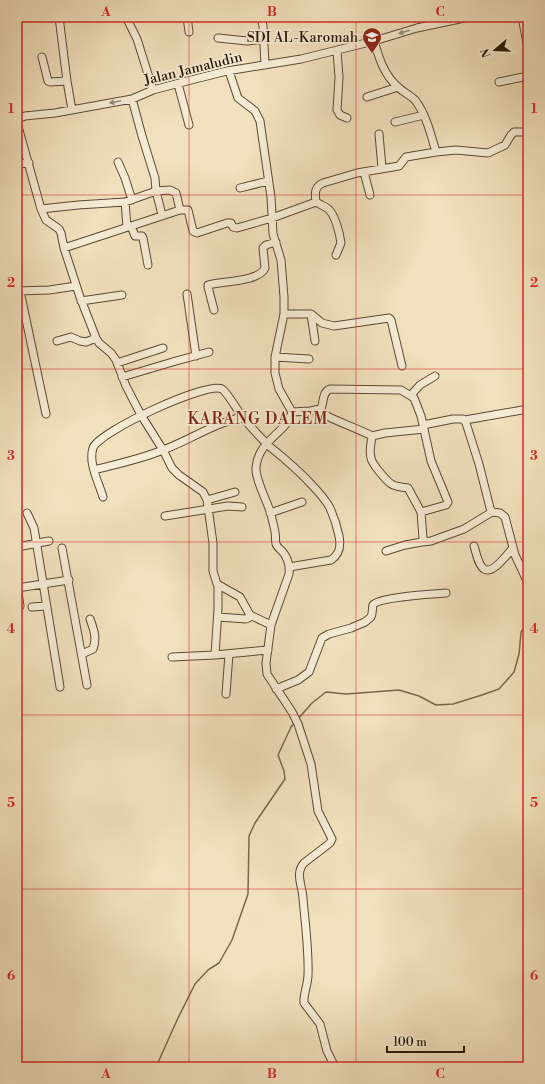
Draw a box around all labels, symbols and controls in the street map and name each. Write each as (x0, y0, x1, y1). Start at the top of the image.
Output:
text: A (100, 4, 111, 20)
text: B (267, 4, 277, 20)
text: C (435, 4, 445, 20)
school or university icon: SDI AL-Karomah (361, 26, 383, 54)
place label: SDI AL-Karomah (247, 29, 359, 47)
one-way arrow (397, 29, 409, 35)
north arrow (475, 30, 515, 70)
text: N (478, 46, 495, 59)
street label: Jalan Jamaludin (141, 48, 245, 90)
one-way arrow (108, 99, 121, 105)
text: 1 (8, 101, 15, 117)
text: 1 (531, 101, 538, 117)
text: 2 (7, 275, 15, 291)
text: 2 (530, 275, 538, 291)
district label: KARANG DALEM (188, 409, 328, 429)
text: 3 (7, 448, 15, 464)
text: 3 (530, 448, 538, 464)
text: 4 (7, 621, 16, 637)
text: 4 (530, 621, 539, 637)
text: 5 (7, 795, 15, 811)
text: 5 (530, 795, 538, 811)
text: 6 (7, 968, 15, 984)
text: 6 (530, 968, 538, 984)
scale bar (387, 1028, 464, 1054)
text: 100 m (393, 1035, 427, 1050)
text: A (100, 1066, 111, 1082)
text: B (267, 1066, 277, 1082)
text: C (435, 1066, 445, 1082)

